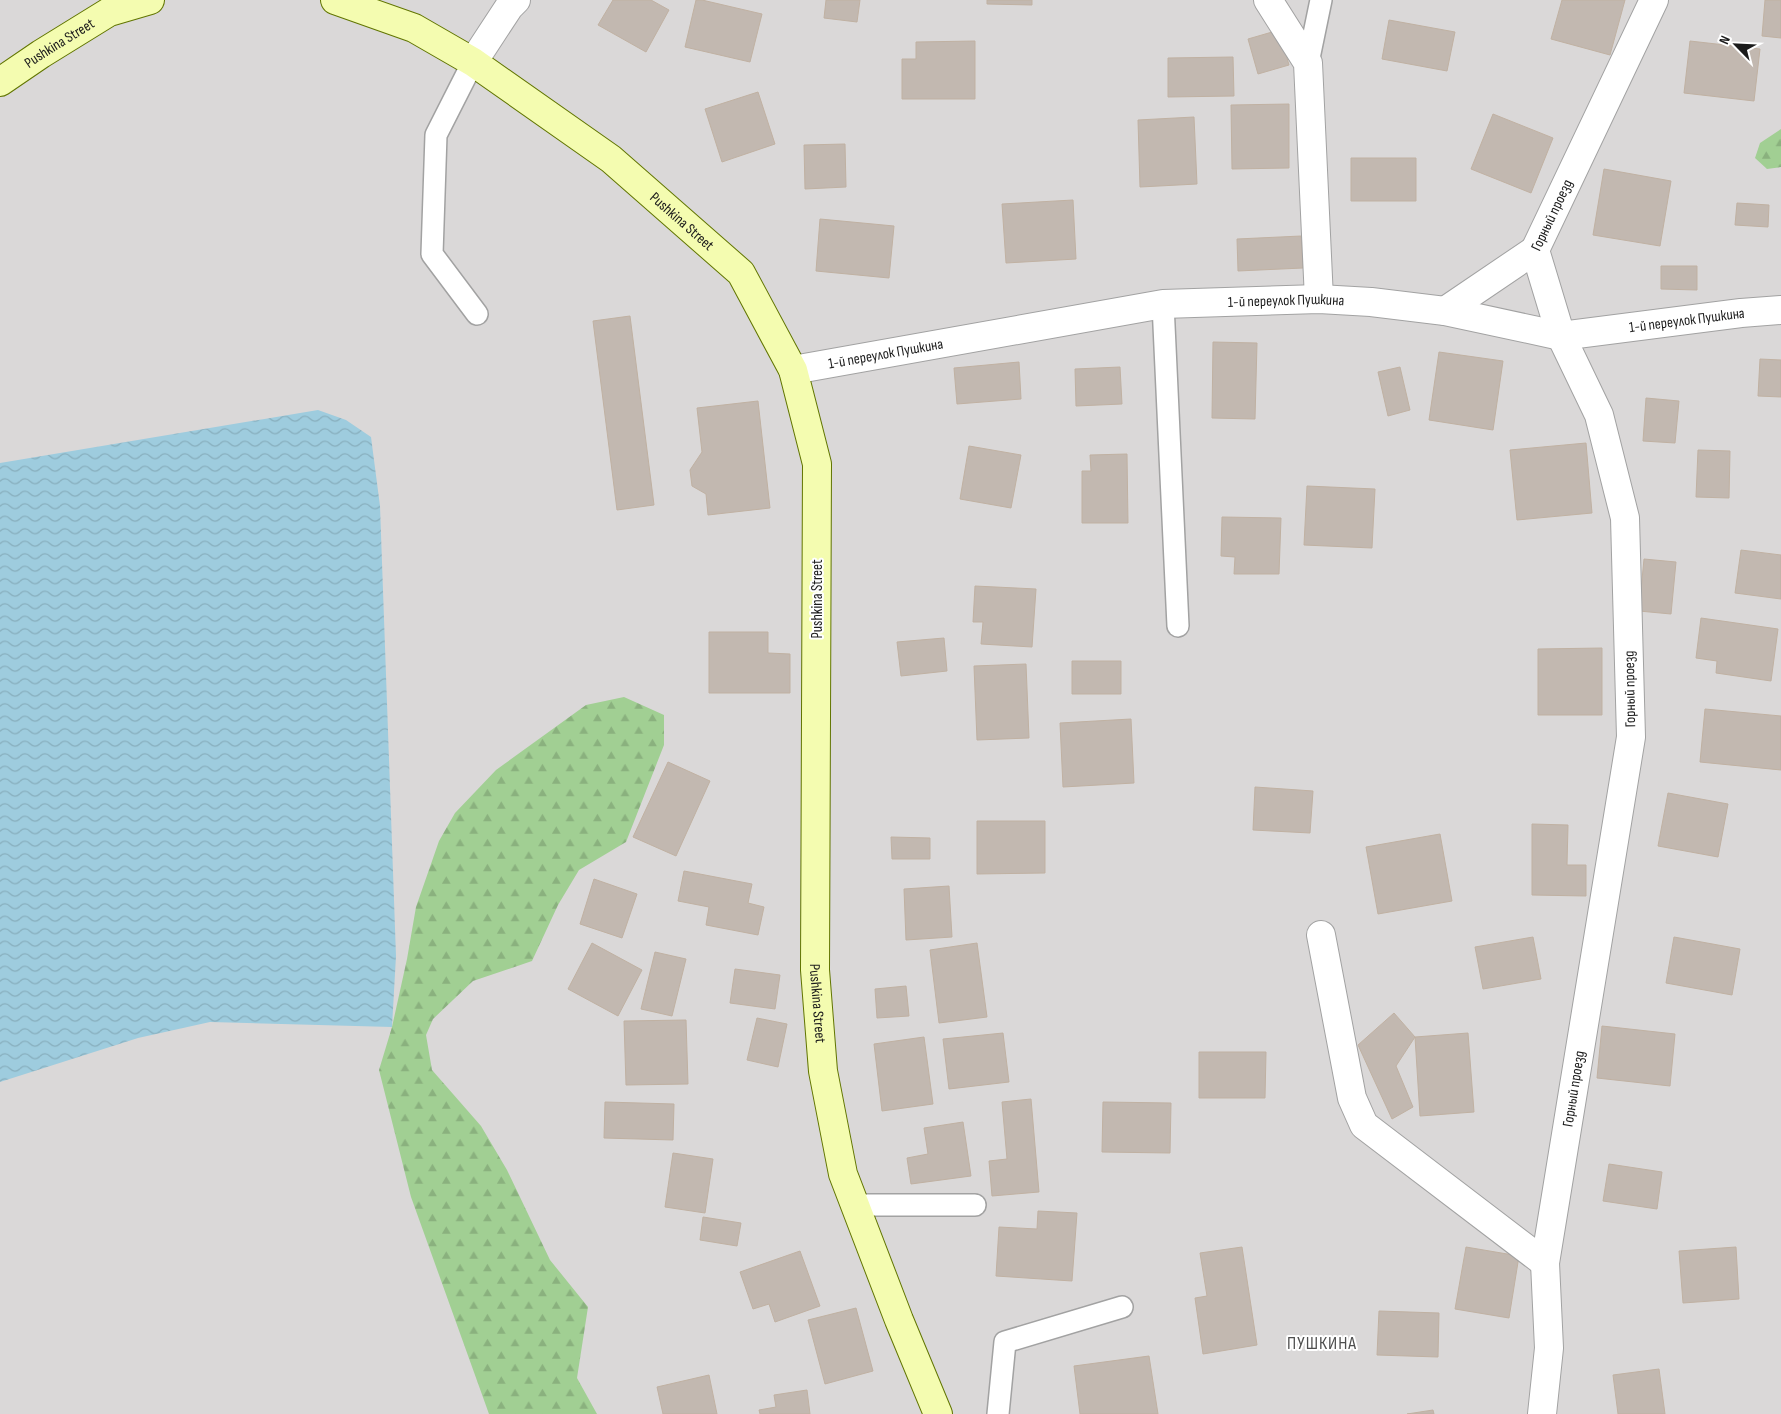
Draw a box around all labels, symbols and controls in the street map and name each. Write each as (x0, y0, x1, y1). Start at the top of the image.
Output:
street label: Pushkina Street (21, 14, 98, 72)
north arrow (1711, 20, 1761, 70)
text: N (1715, 33, 1734, 47)
street label: Горный проезд (1527, 176, 1577, 254)
street label: Pushkina Street (646, 188, 718, 255)
street label: 1-й переулок Пушкина (1228, 289, 1345, 311)
street label: 1-й переулок Пушкина (1628, 303, 1745, 337)
street label: 1-й переулок Пушкина (827, 334, 945, 373)
street label: Pushkina Street (808, 559, 827, 639)
street label: Горный проезд (1620, 650, 1640, 728)
street label: Pushkina Street (805, 964, 830, 1044)
street label: Горный проезд (1558, 1049, 1589, 1128)
district label: ПУШКИНА (1287, 1333, 1357, 1354)

